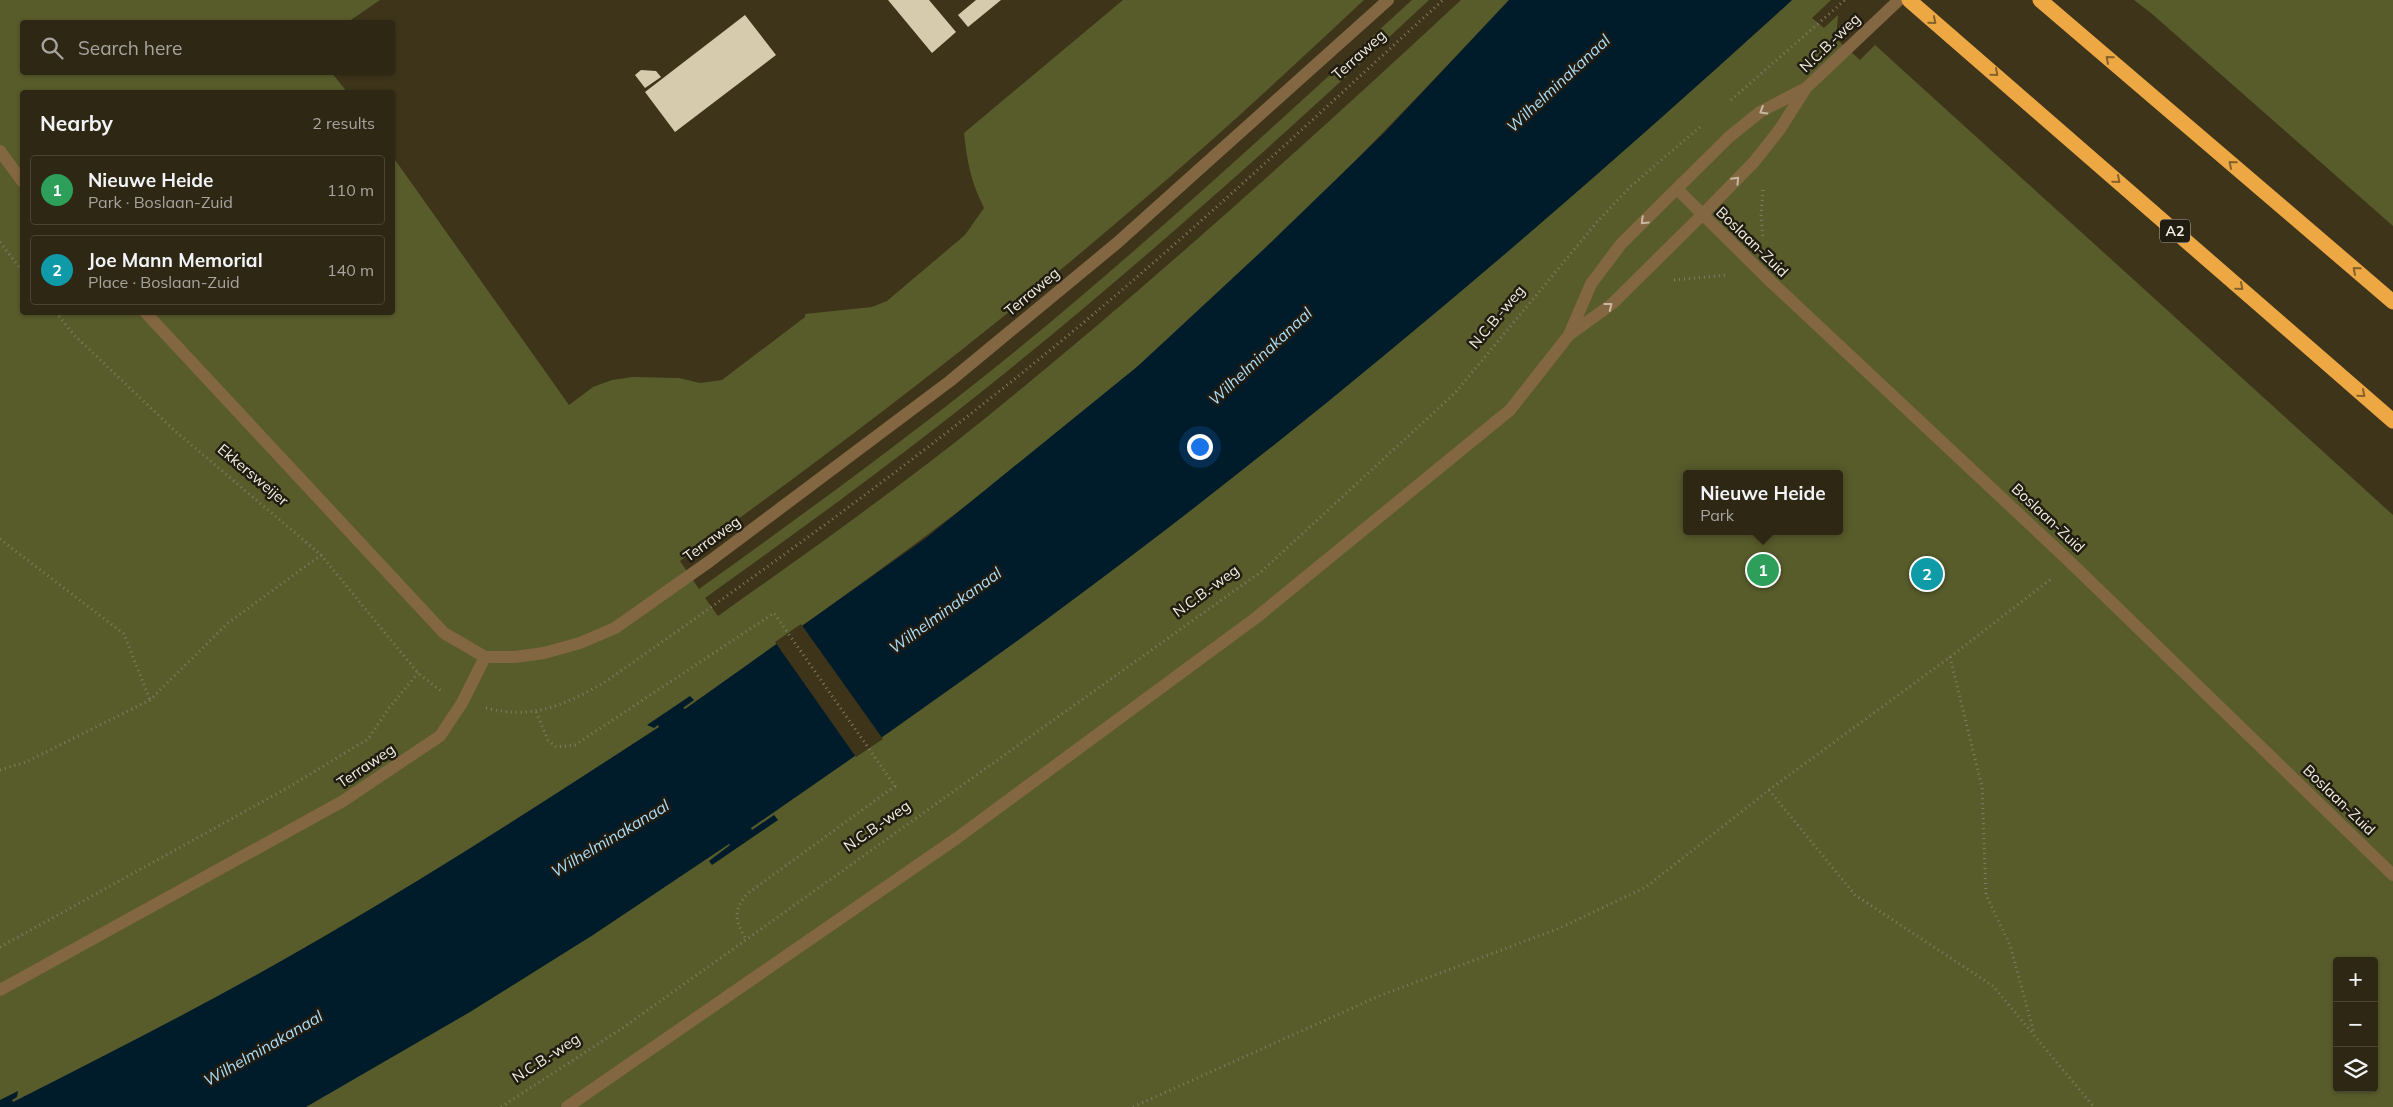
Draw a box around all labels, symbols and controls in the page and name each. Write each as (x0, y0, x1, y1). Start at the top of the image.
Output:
street label: N.C.B.-weg (1795, 9, 1864, 76)
one-way arrow (1928, 15, 1937, 24)
search box (20, 20, 395, 75)
street label: Terraweg (1328, 26, 1390, 84)
water label: Wilhelminakanaal (1502, 30, 1614, 136)
icon: search (38, 34, 66, 62)
text: Search here (78, 36, 182, 60)
one-way arrow (2106, 56, 2115, 65)
one-way arrow (1989, 68, 1998, 77)
one-way arrow (1760, 105, 1769, 115)
text: Nearby (40, 110, 113, 136)
text: 2 results (312, 113, 375, 133)
one-way arrow (2229, 161, 2238, 170)
text: Nieuwe Heide (88, 168, 214, 192)
one-way arrow (2111, 174, 2120, 183)
one-way arrow (1730, 176, 1739, 185)
text: 1 (52, 180, 62, 200)
text: 110 m (327, 180, 374, 200)
text: Park · Boslaan-Zuid (88, 192, 233, 212)
street label: Boslaan-Zuid (1712, 202, 1792, 281)
one-way arrow (1641, 215, 1650, 224)
road number: A2 (2160, 220, 2190, 242)
text: Joe Mann Memorial (88, 248, 263, 272)
text: 2 (52, 260, 62, 280)
text: 140 m (327, 260, 374, 280)
street label: Terraweg (1000, 263, 1063, 320)
one-way arrow (2353, 267, 2362, 276)
text: Place · Boslaan-Zuid (88, 272, 240, 292)
street label: N.C.B.-weg (1465, 281, 1529, 352)
one-way arrow (2234, 281, 2243, 290)
water label: Wilhelminakanaal (1204, 303, 1316, 409)
one-way arrow (1603, 303, 1612, 312)
one-way arrow (2356, 388, 2365, 396)
your location (1187, 434, 1213, 460)
street label: Ekkersweijer (214, 439, 293, 510)
popup (1683, 470, 1843, 535)
street label: Boslaan-Zuid (2008, 479, 2089, 556)
text: Nieuwe Heide (1700, 481, 1826, 505)
text: Park (1700, 505, 1734, 525)
street label: Terraweg (679, 512, 744, 566)
pin: 1 (1747, 551, 1779, 589)
pin: 2 (1911, 555, 1943, 593)
street label: N.C.B.-weg (1169, 560, 1242, 621)
water label: Wilhelminakanaal (885, 562, 1005, 658)
street label: Terraweg (333, 739, 398, 792)
street label: Boslaan-Zuid (2299, 760, 2379, 839)
water label: Wilhelminakanaal (547, 795, 673, 881)
street label: N.C.B.-weg (840, 796, 914, 855)
map controls (2333, 957, 2378, 1092)
button: + (2333, 957, 2378, 1002)
button: − (2333, 1002, 2378, 1047)
water label: Wilhelminakanaal (200, 1006, 326, 1090)
street label: N.C.B.-weg (508, 1029, 583, 1087)
button: layers (2333, 1047, 2378, 1092)

